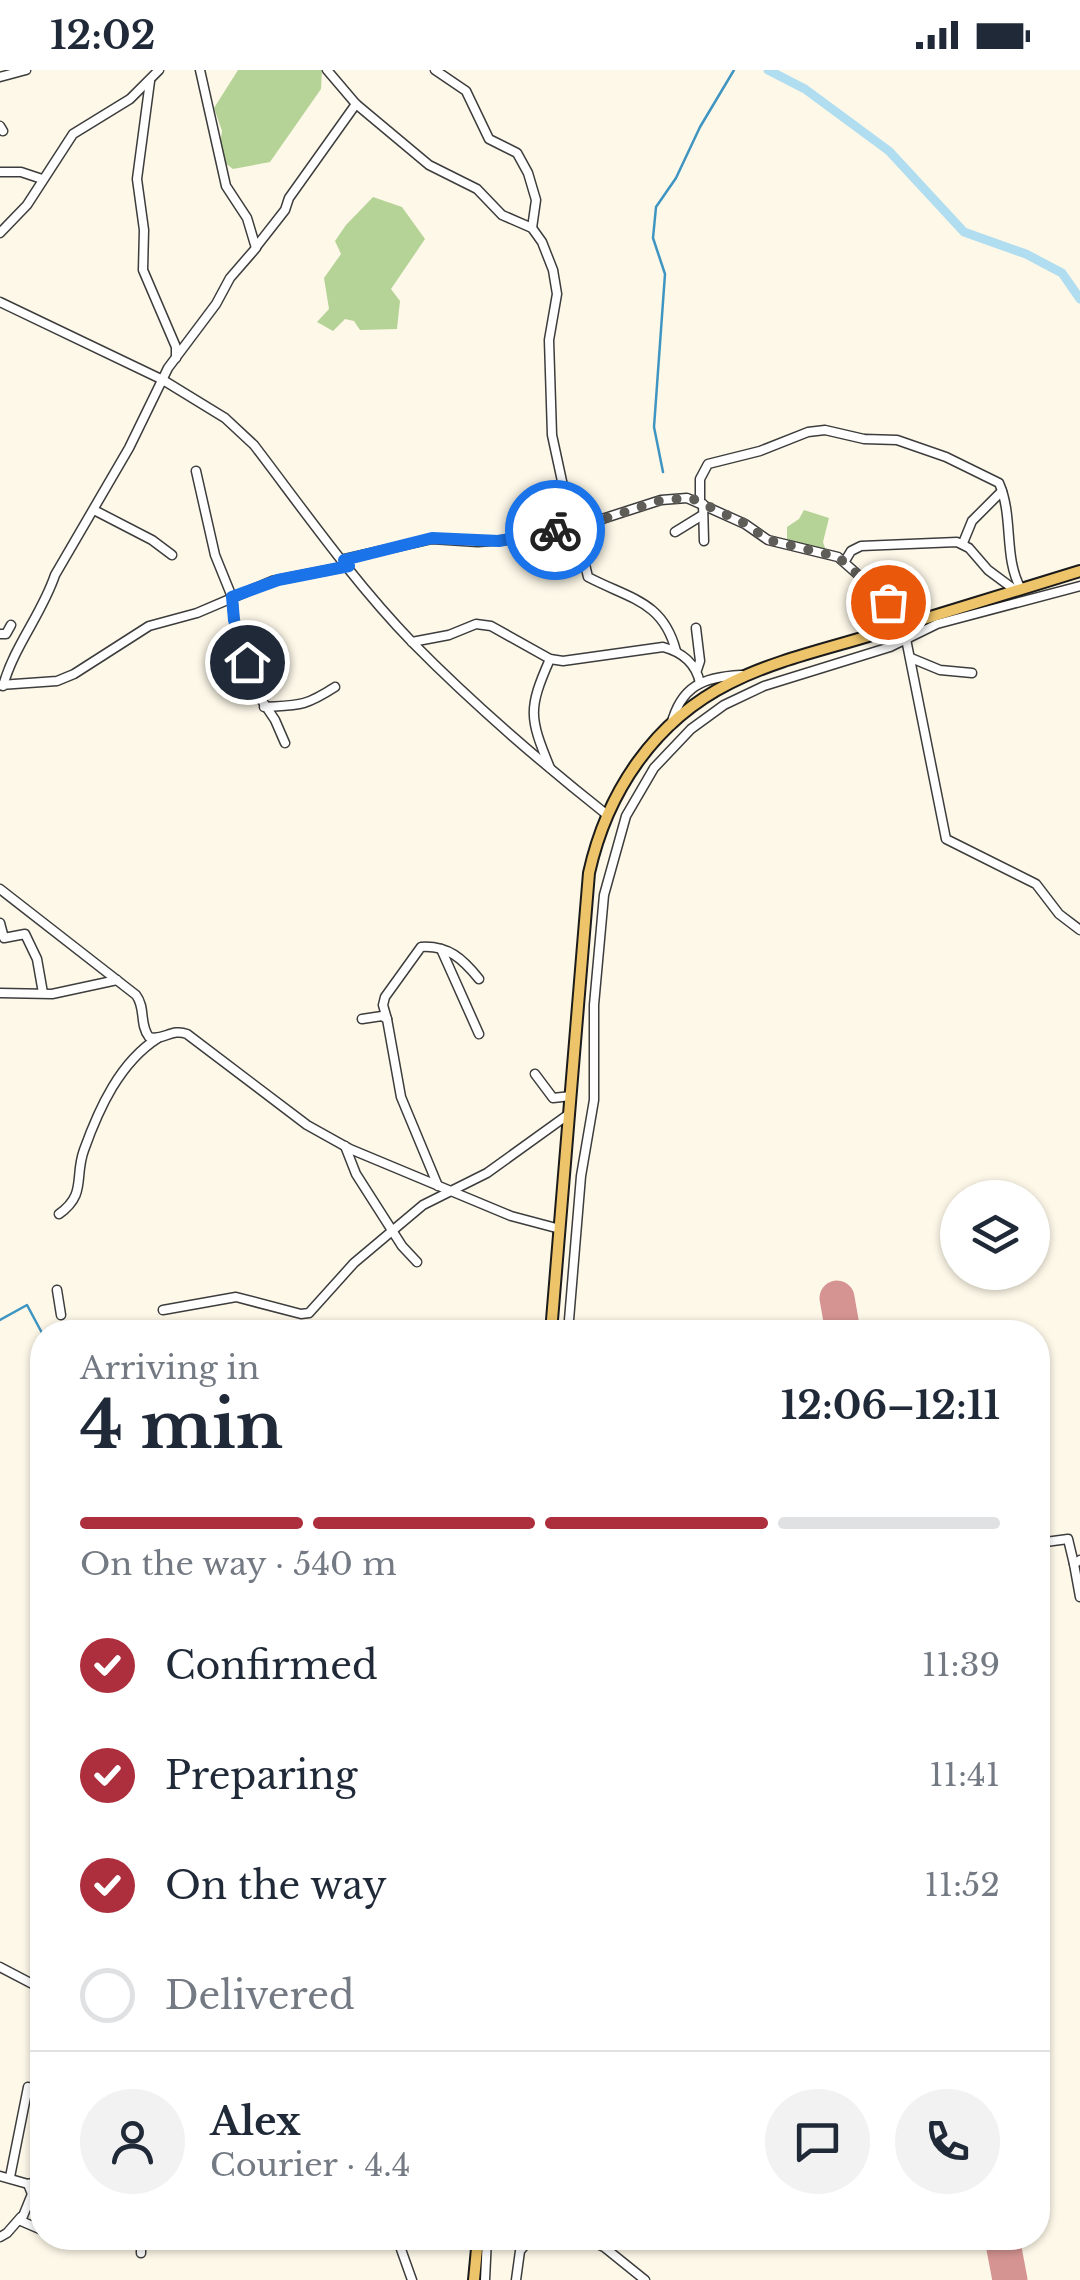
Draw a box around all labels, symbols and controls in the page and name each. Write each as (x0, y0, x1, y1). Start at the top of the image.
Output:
text: 12:02 (50, 12, 156, 59)
courier (505, 480, 605, 580)
icon: bike (528, 503, 583, 558)
pin (846, 560, 931, 645)
icon: bag (861, 575, 916, 630)
pin (205, 620, 290, 705)
icon: home (220, 635, 275, 690)
map controls (940, 1180, 1050, 1290)
button: layers (940, 1180, 1050, 1290)
text: Arriving in (80, 1348, 259, 1388)
text: 12:06–12:11 (781, 1382, 1000, 1429)
text: 4 min (80, 1385, 283, 1466)
text: On the way · 540 m (80, 1544, 396, 1584)
icon: check (80, 1638, 135, 1693)
text: Confirmed (165, 1642, 378, 1689)
text: 11:39 (922, 1645, 1000, 1685)
icon: check (80, 1748, 135, 1803)
text: Preparing (165, 1752, 357, 1799)
text: 11:41 (929, 1755, 1000, 1795)
icon: check (80, 1858, 135, 1913)
text: On the way (165, 1862, 387, 1909)
text: 11:52 (924, 1865, 1000, 1905)
text: Delivered (165, 1972, 355, 2019)
button: person (80, 2089, 185, 2194)
button: chat (765, 2089, 870, 2194)
button: phone (895, 2089, 1000, 2194)
text: Alex (210, 2098, 301, 2145)
text: Courier · 4.4 (210, 2145, 410, 2185)

